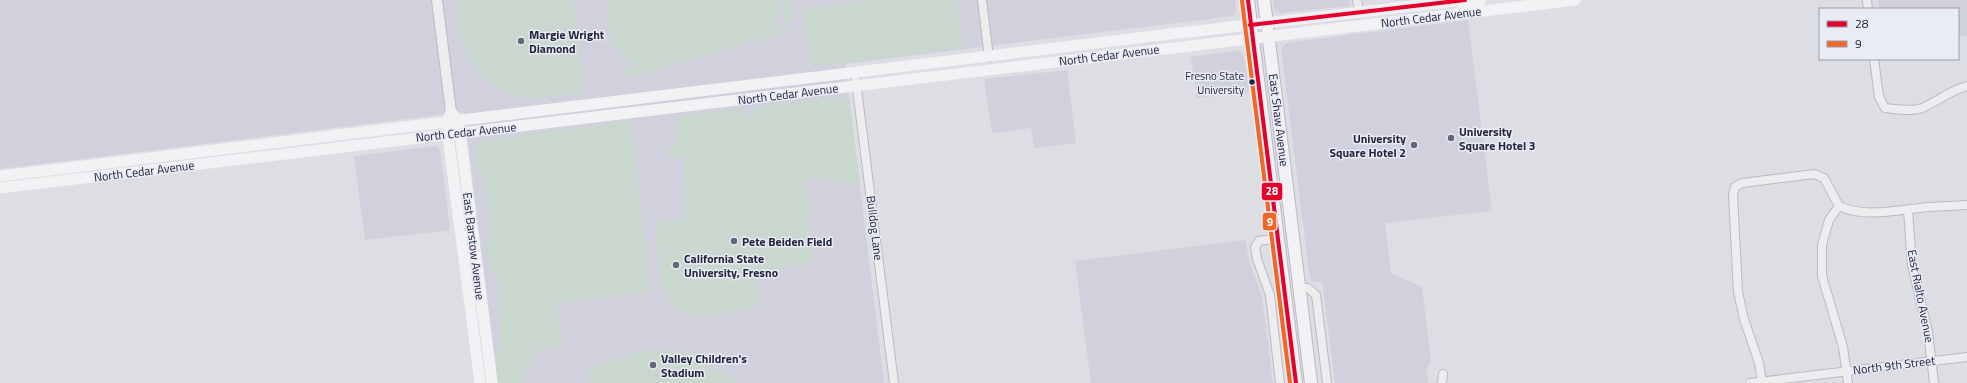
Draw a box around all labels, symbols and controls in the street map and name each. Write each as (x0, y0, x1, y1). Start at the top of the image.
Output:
street label: North Cedar Avenue (1380, 1, 1482, 33)
legend (1819, 8, 1959, 60)
text: 28 (1855, 14, 1869, 33)
place label: Margie Wright Diamond (529, 25, 605, 58)
text: 9 (1855, 34, 1862, 53)
marker: Margie Wright Diamond (516, 36, 526, 46)
street label: North Cedar Avenue (1058, 39, 1160, 71)
place label: Fresno State University (1185, 68, 1245, 98)
street label: East Shaw Avenue (1264, 73, 1294, 167)
marker: Fresno State University (1247, 77, 1257, 87)
street label: North Cedar Avenue (737, 78, 839, 110)
street label: North Cedar Avenue (415, 117, 517, 147)
place label: University Square Hotel 3 (1459, 122, 1536, 155)
place label: University Square Hotel 2 (1329, 129, 1406, 162)
marker: University Square Hotel 3 (1446, 133, 1456, 143)
marker: University Square Hotel 2 (1409, 140, 1419, 150)
street label: North Cedar Avenue (93, 155, 195, 187)
line badge: 28 (1261, 182, 1283, 201)
text: 28 (1266, 183, 1278, 199)
street label: East Barstow Avenue (458, 191, 490, 301)
street label: Bulldog Lane (862, 195, 888, 261)
line badge: 9 (1262, 212, 1277, 231)
text: 9 (1267, 214, 1273, 230)
place label: Pete Beiden Field (742, 232, 832, 251)
marker: Pete Beiden Field (729, 236, 739, 246)
street label: East Rialto Avenue (1903, 248, 1939, 344)
place label: California State University, Fresno (684, 249, 778, 282)
marker: California State University, Fresno (671, 260, 681, 270)
place label: Valley Children's Stadium (661, 349, 747, 382)
street label: North 9th Street (1852, 350, 1937, 379)
marker: Valley Children's Stadium (648, 360, 658, 370)

